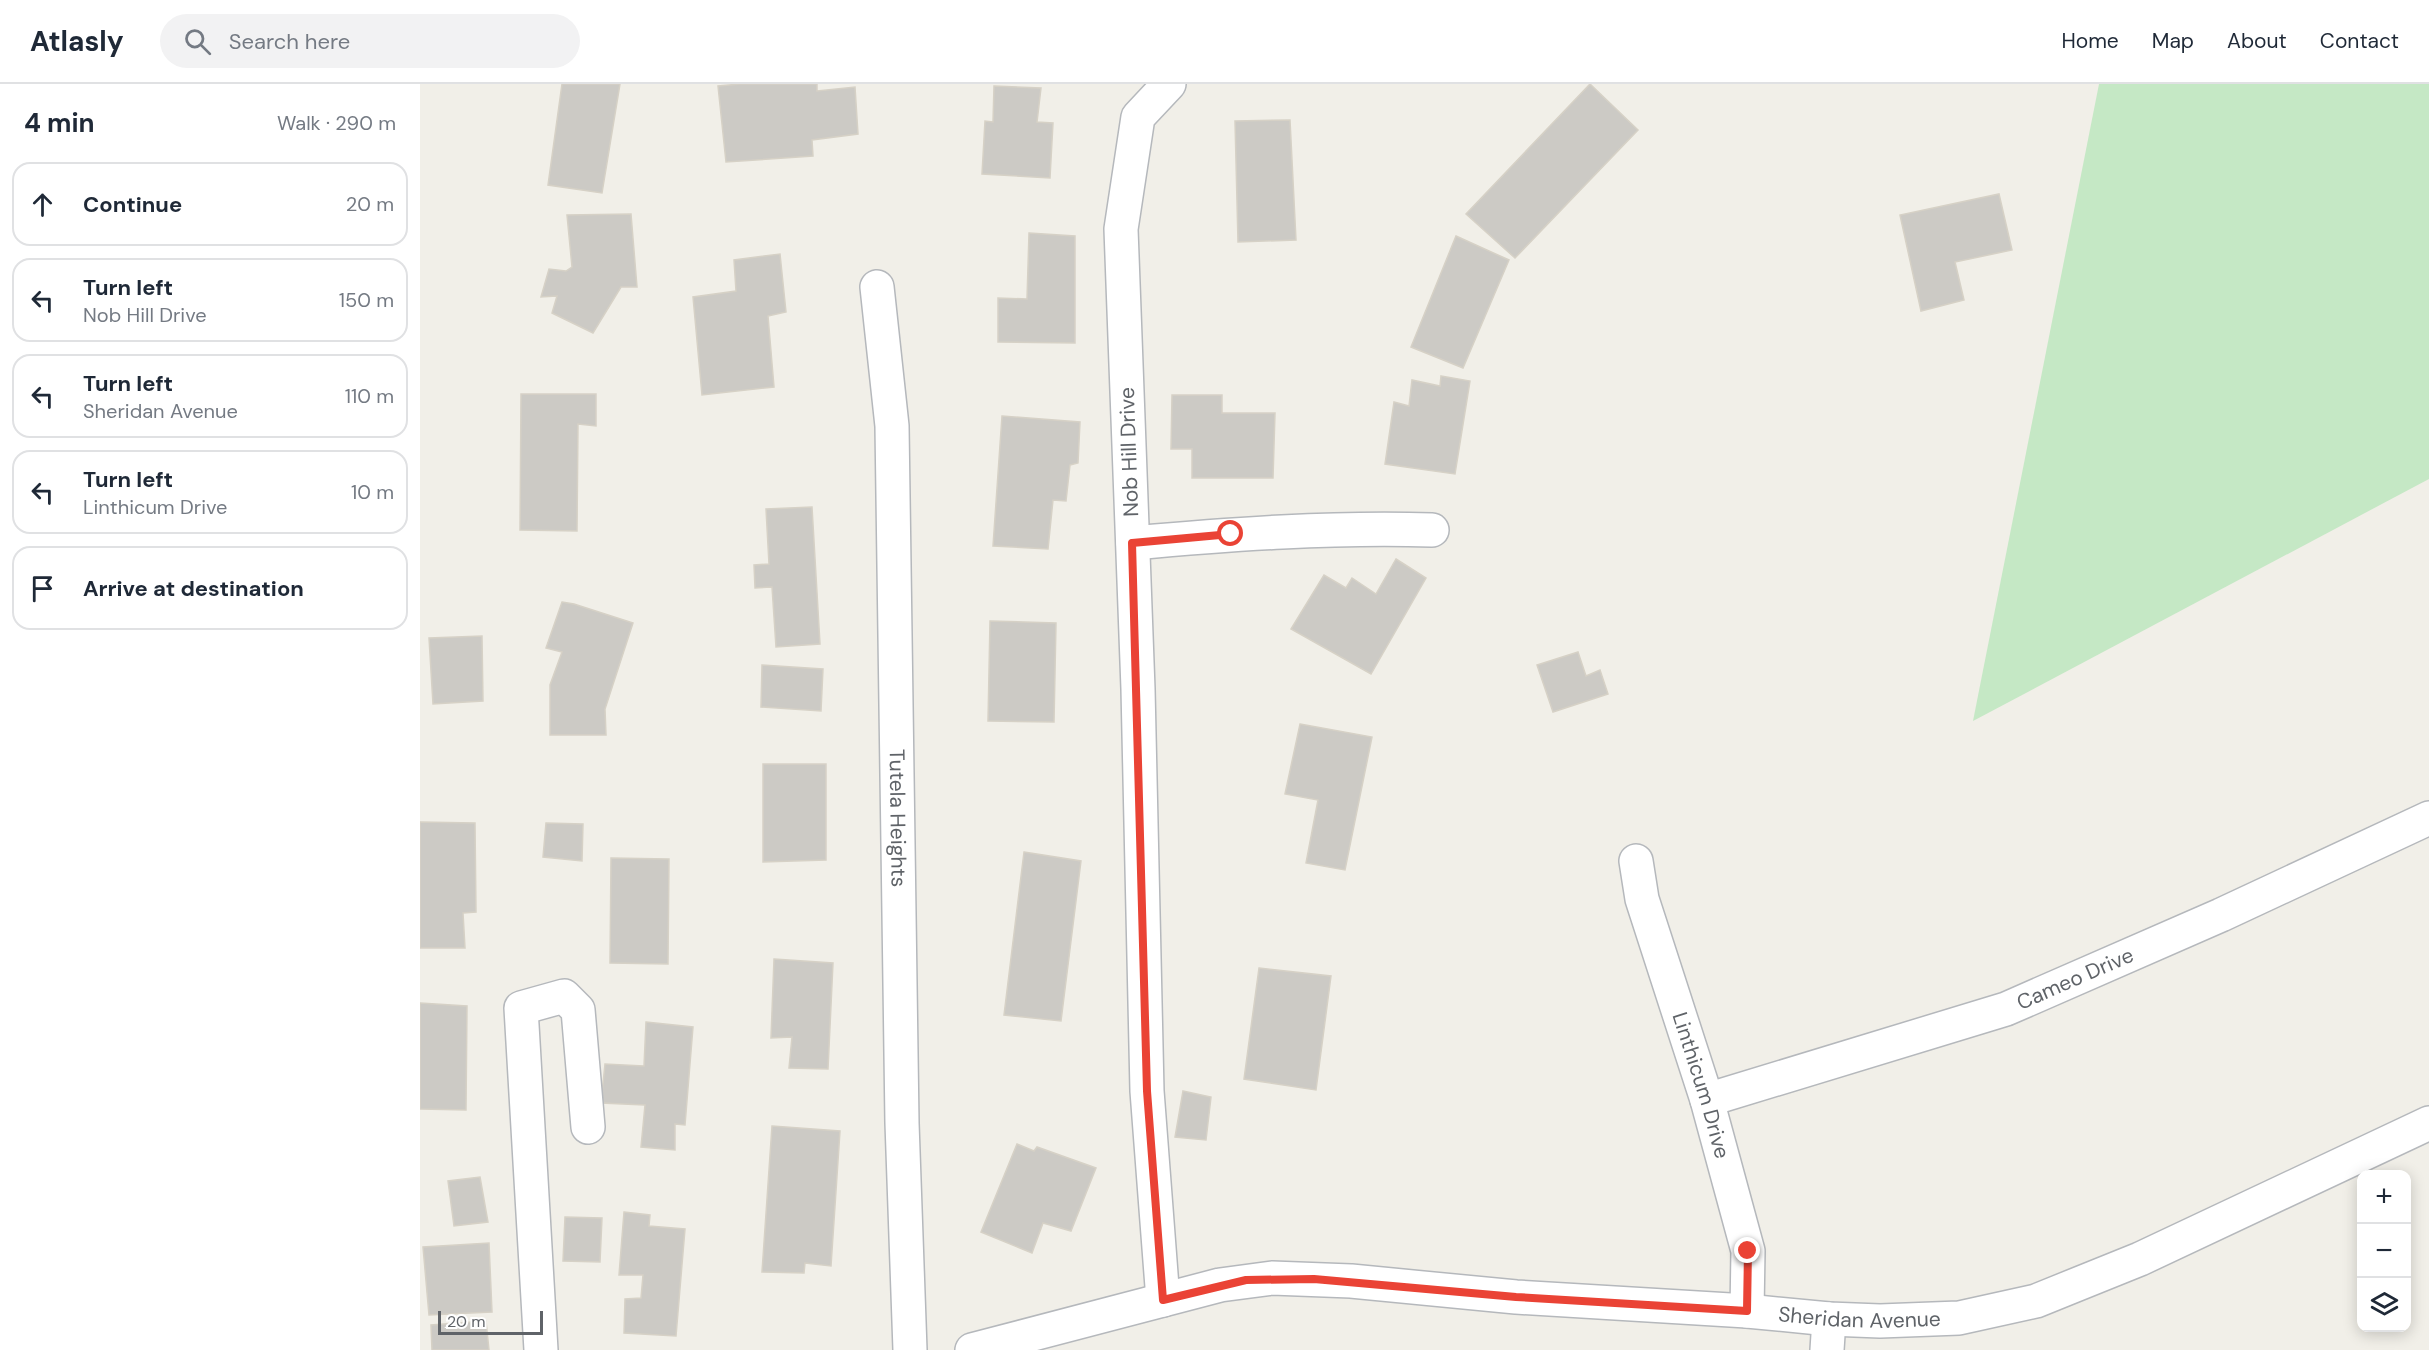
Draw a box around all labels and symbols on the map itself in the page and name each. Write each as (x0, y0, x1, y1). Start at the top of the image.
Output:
street label: Nob Hill Drive (1113, 387, 1145, 517)
route start (1217, 520, 1243, 546)
street label: Tutela Heights (883, 749, 913, 887)
street label: Cameo Drive (2012, 941, 2138, 1017)
street label: Linthicum Drive (1666, 1009, 1736, 1162)
route end (1734, 1237, 1760, 1263)
street label: Sheridan Avenue (1777, 1300, 1941, 1335)
scale bar (438, 1308, 543, 1336)

